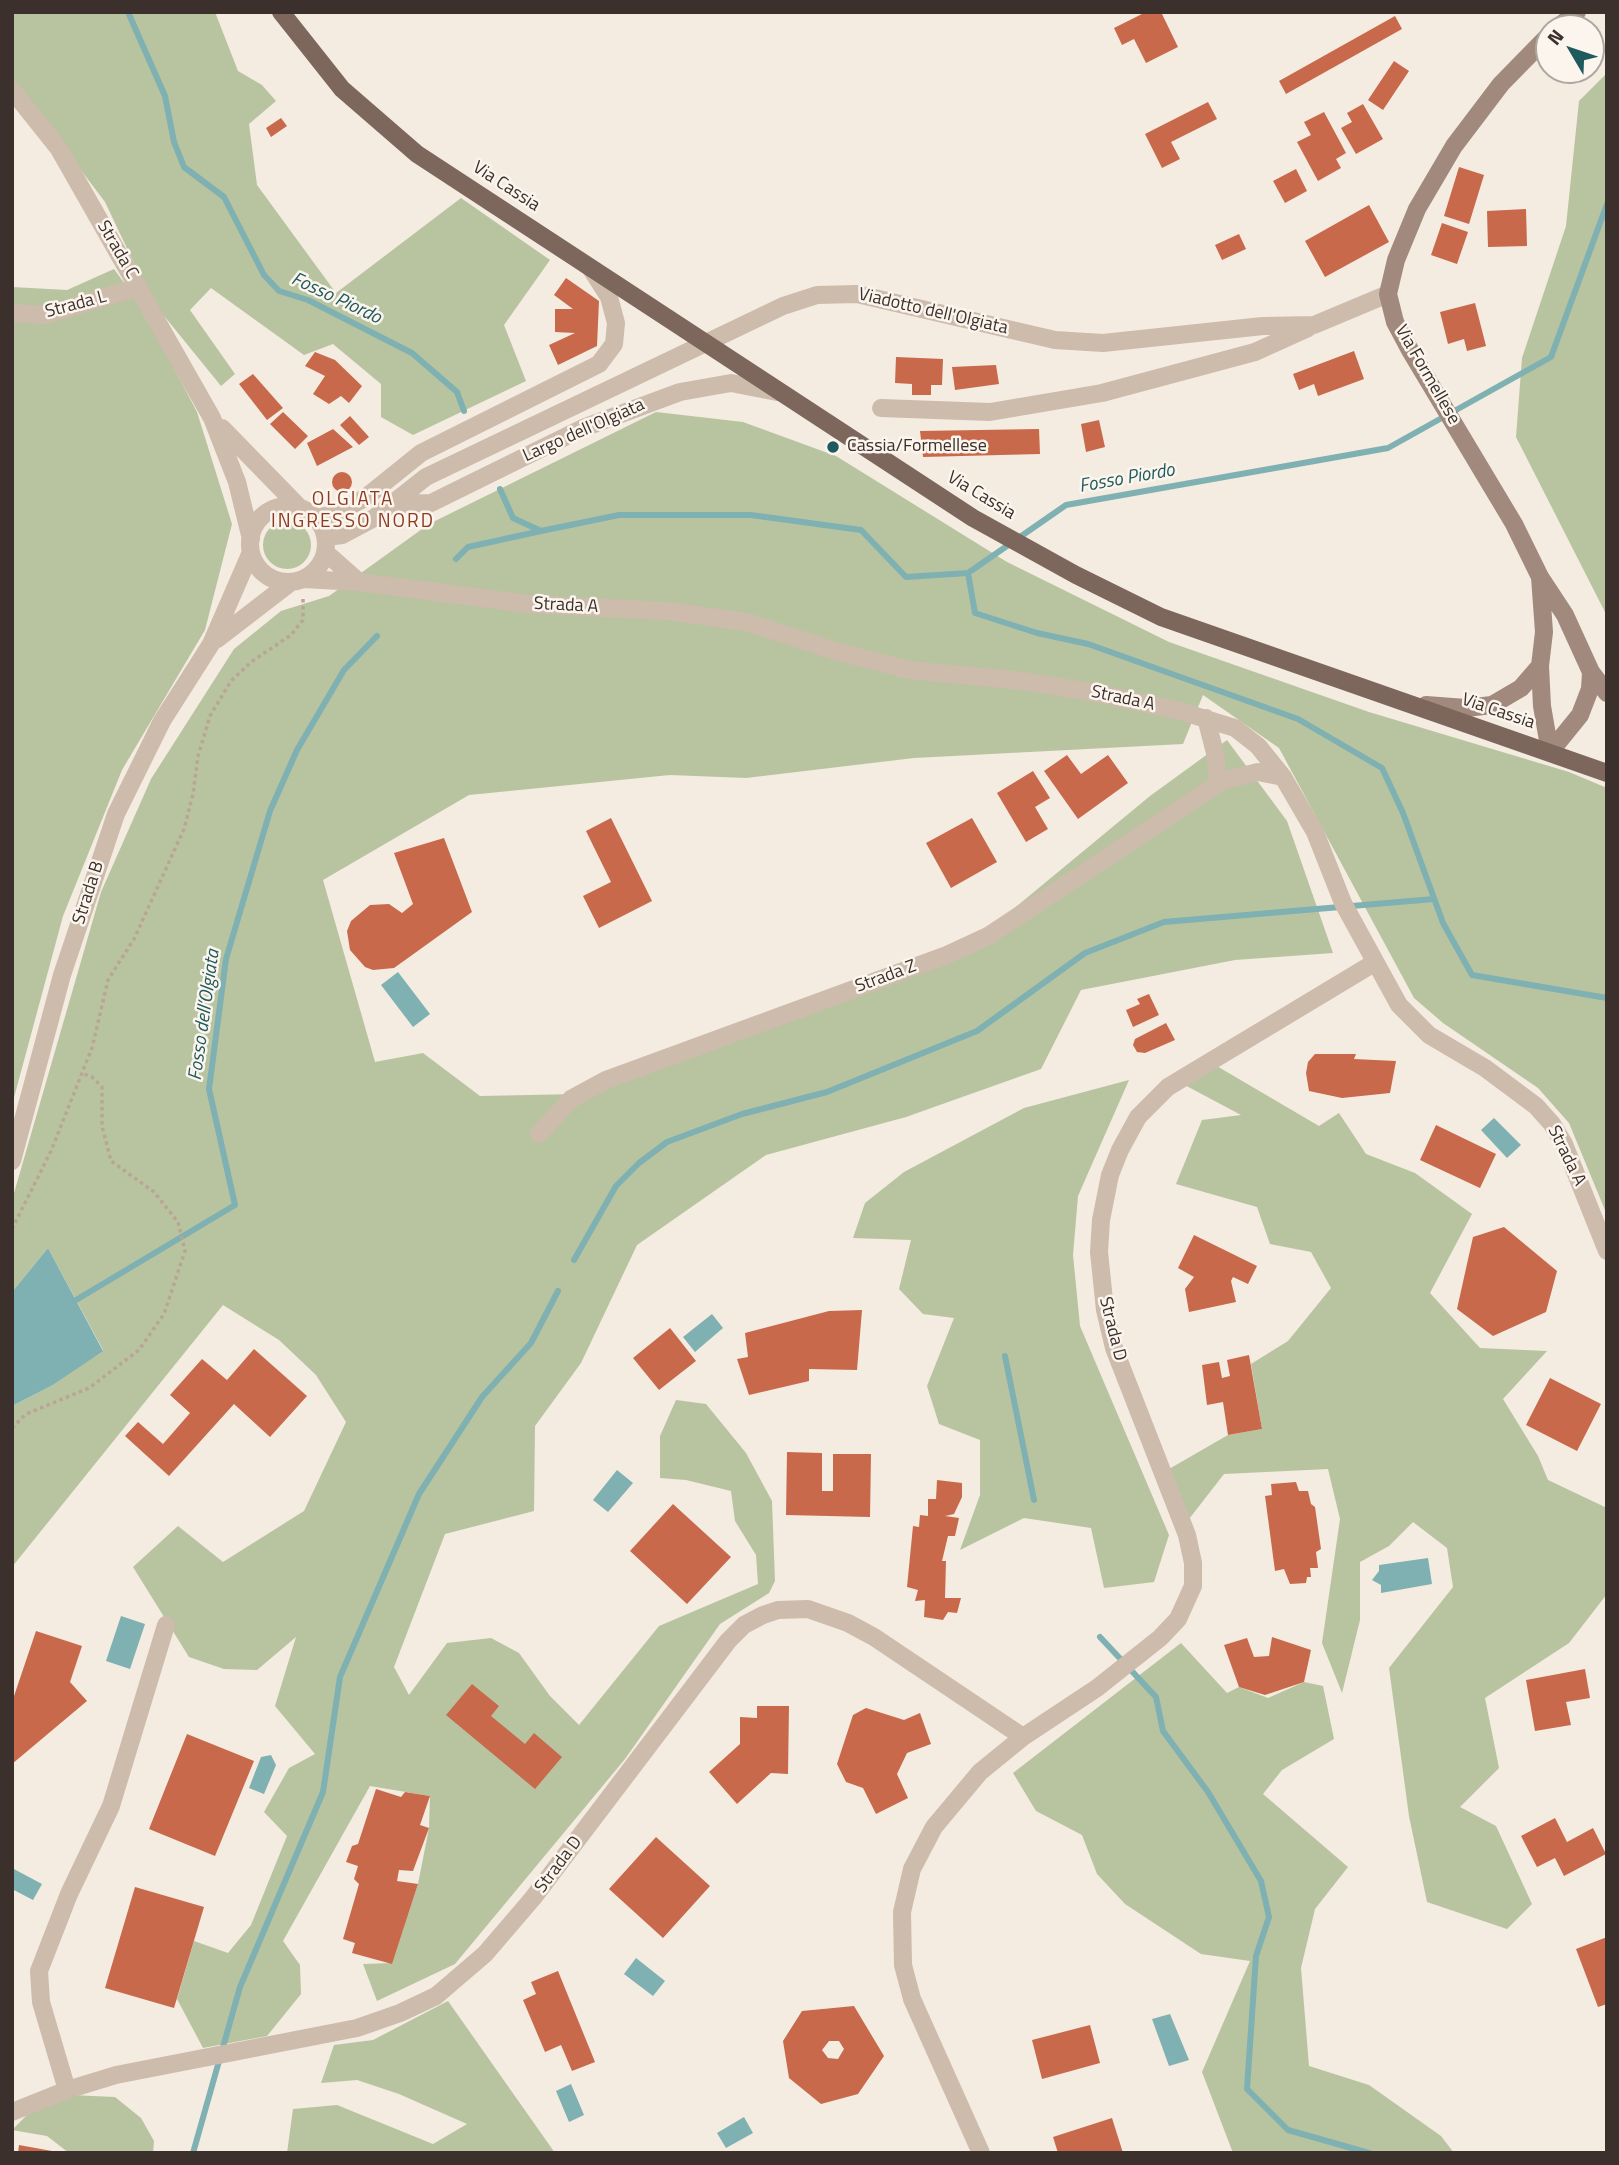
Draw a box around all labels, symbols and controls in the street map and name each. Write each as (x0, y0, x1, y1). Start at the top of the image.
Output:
north arrow (1535, 14, 1605, 84)
text: N (1539, 22, 1570, 51)
street label: Via Cassia (468, 157, 544, 217)
street label: Strada C (92, 217, 142, 283)
water label: Fosso Piordo (287, 268, 385, 330)
street label: Viadotto dell'Olgiata (856, 284, 1010, 340)
street label: Strada L (43, 287, 109, 323)
street label: Via Formellese (1390, 321, 1464, 429)
street label: Largo dell'Olgiata (520, 395, 648, 467)
place label: Cassia/Formellese (847, 436, 987, 458)
marker: Cassia/Formellese (825, 439, 841, 455)
water label: Fosso Piordo (1077, 459, 1177, 499)
street label: Via Cassia (943, 467, 1019, 525)
district label: OLGIATA INGRESSO NORD (273, 489, 433, 533)
street label: Strada A (533, 594, 599, 618)
street label: Strada A (1089, 682, 1157, 716)
street label: Via Cassia (1459, 689, 1537, 735)
street label: Strada B (69, 859, 109, 927)
water label: Fosso dell’Olgiata (185, 948, 225, 1082)
street label: Strada Z (853, 956, 919, 998)
street label: Strada A (1542, 1122, 1590, 1190)
street label: Strada D (1094, 1295, 1130, 1363)
street label: Strada D (531, 1832, 587, 1898)

